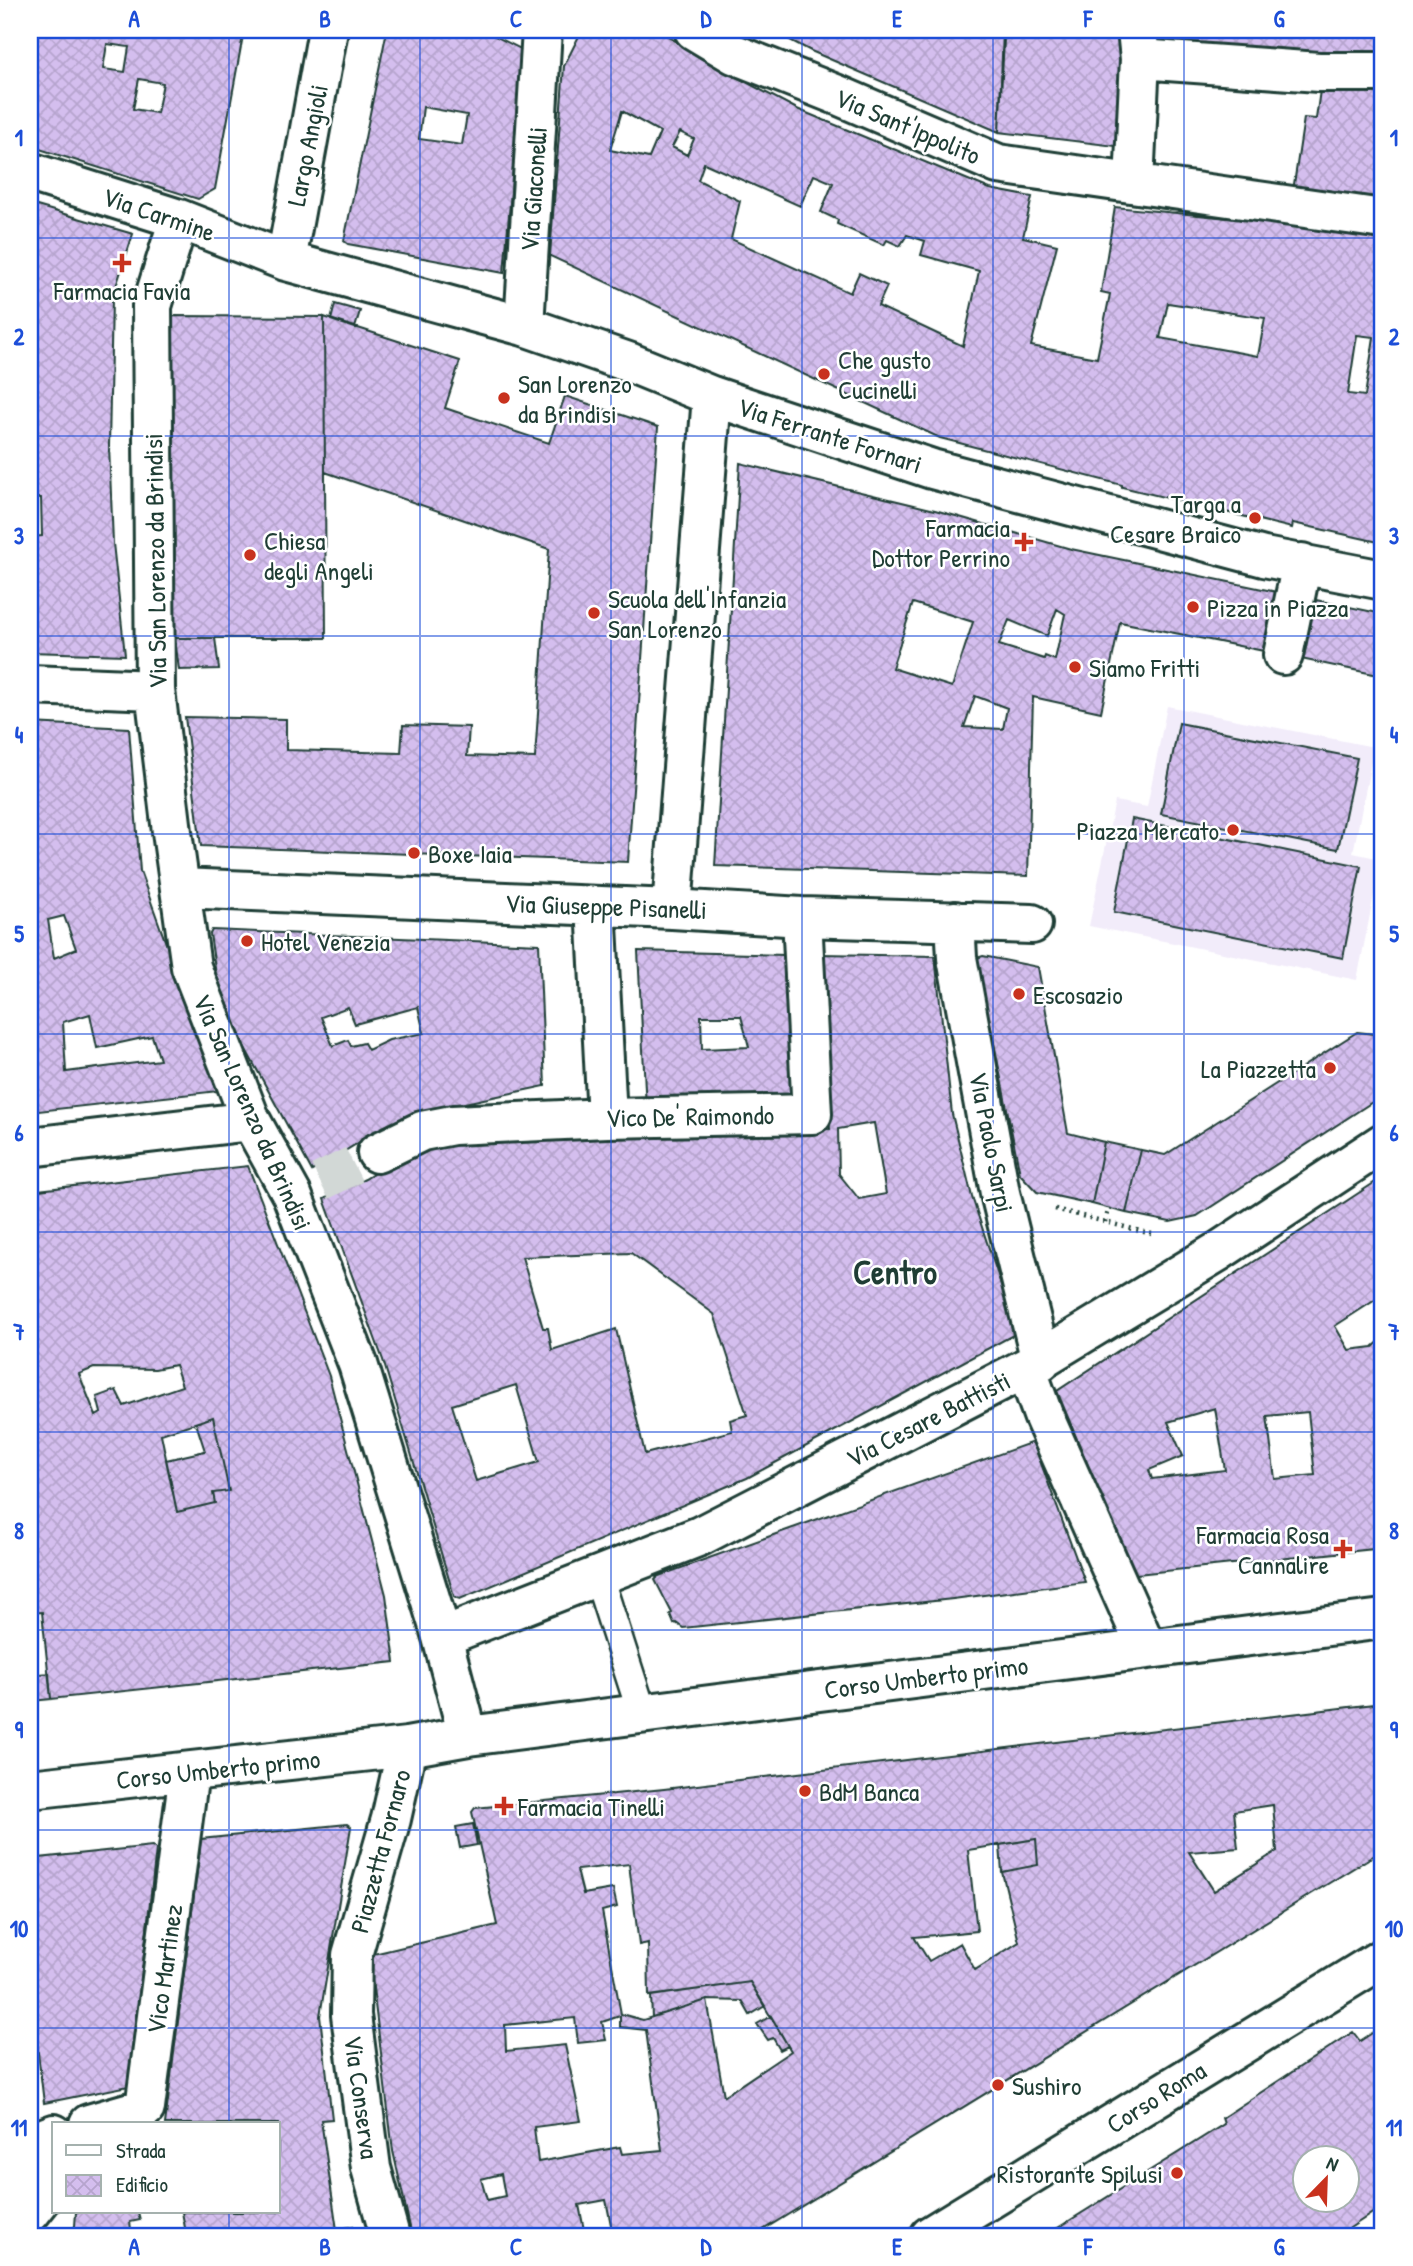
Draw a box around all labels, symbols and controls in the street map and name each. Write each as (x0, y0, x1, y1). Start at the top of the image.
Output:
text: A (128, 3, 140, 34)
text: B (319, 3, 331, 34)
text: C (510, 3, 522, 34)
text: D (701, 3, 713, 34)
text: E (892, 3, 903, 34)
text: F (1083, 3, 1094, 34)
text: G (1273, 3, 1285, 34)
street label: Via Sant'Ippolito (830, 80, 986, 172)
street label: Largo Angioli (278, 81, 336, 209)
text: 1 (15, 122, 23, 153)
text: 1 (1390, 122, 1398, 153)
street label: Via Giaconelli (511, 126, 555, 252)
street label: Via Carmine (98, 178, 220, 250)
marker: Farmacia Favia (114, 255, 130, 271)
place label: Farmacia Favia (53, 273, 190, 308)
text: 2 (14, 321, 25, 352)
text: 2 (1389, 321, 1400, 352)
place label: Che gusto Cucinelli (838, 342, 931, 407)
place label: San Lorenzo da Brindisi (518, 366, 632, 431)
marker: Che gusto Cucinelli (816, 366, 832, 382)
street label: Via Ferrante Fornari (733, 389, 927, 481)
marker: San Lorenzo da Brindisi (496, 390, 512, 406)
street label: Via San Lorenzo da Brindisi (135, 433, 175, 689)
place label: Targa a Cesare Braico (1110, 486, 1241, 551)
place label: Farmacia Dottor Perrino (872, 510, 1010, 575)
marker: Targa a Cesare Braico (1247, 510, 1263, 526)
text: 3 (14, 520, 24, 551)
text: 3 (1389, 520, 1399, 551)
place label: Chiesa degli Angeli (264, 523, 374, 588)
marker: Farmacia Dottor Perrino (1016, 534, 1032, 550)
marker: Chiesa degli Angeli (242, 547, 258, 563)
place label: Scuola dell'Infanzia San Lorenzo (608, 581, 786, 646)
place label: Pizza in Piazza (1207, 590, 1348, 625)
marker: Pizza in Piazza (1185, 599, 1201, 615)
marker: Scuola dell'Infanzia San Lorenzo (586, 605, 602, 621)
place label: Siamo Fritti (1089, 650, 1200, 685)
marker: Siamo Fritti (1067, 659, 1083, 675)
text: 4 (15, 719, 24, 750)
text: 4 (1390, 719, 1399, 750)
place label: Piazza Mercato (1077, 813, 1219, 848)
marker: Piazza Mercato (1225, 822, 1241, 838)
place label: Boxe Iaia (428, 836, 512, 871)
marker: Boxe Iaia (406, 845, 422, 861)
street label: Via Giuseppe Pisanelli (504, 885, 708, 927)
text: 5 (14, 918, 24, 949)
text: 5 (1389, 918, 1399, 949)
place label: Hotel Venezia (261, 924, 390, 959)
marker: Hotel Venezia (239, 933, 255, 949)
place label: Escosazio (1033, 977, 1123, 1012)
marker: Escosazio (1011, 986, 1027, 1002)
street label: Via San Lorenzo da Brindisi (185, 988, 321, 1236)
place label: La Piazzetta (1201, 1051, 1316, 1086)
marker: La Piazzetta (1322, 1060, 1338, 1076)
street label: Via Paolo Sarpi (961, 1069, 1023, 1215)
street label: Vico De' Raimondo (606, 1097, 774, 1135)
text: 6 (14, 1117, 24, 1148)
text: 6 (1389, 1117, 1399, 1148)
district label: Centro (853, 1250, 937, 1294)
text: 7 (12, 1316, 25, 1347)
text: 7 (1387, 1316, 1400, 1347)
street label: Via Cesare Battisti (840, 1363, 1016, 1475)
text: 8 (14, 1515, 24, 1546)
text: 8 (1389, 1515, 1399, 1546)
place label: Farmacia Rosa Cannalire (1196, 1517, 1329, 1582)
marker: Farmacia Rosa Cannalire (1335, 1541, 1351, 1557)
street label: Corso Umberto primo (822, 1647, 1030, 1707)
text: 9 (15, 1714, 24, 1745)
text: 9 (1390, 1714, 1399, 1745)
street label: Corso Umberto primo (114, 1741, 322, 1797)
street label: Piazzetta Fornaro (341, 1765, 419, 1937)
place label: BdM Banca (819, 1774, 919, 1809)
marker: BdM Banca (797, 1783, 813, 1799)
place label: Farmacia Tinelli (517, 1789, 665, 1824)
marker: Farmacia Tinelli (496, 1798, 512, 1814)
street label: Vico Martinez (138, 1902, 190, 2036)
text: 10 (10, 1913, 28, 1944)
text: 10 (1385, 1913, 1403, 1944)
street label: Via Conserva (336, 2033, 388, 2161)
street label: Corso Roma (1100, 2053, 1212, 2141)
place label: Sushiro (1012, 2068, 1082, 2103)
marker: Sushiro (990, 2077, 1006, 2093)
text: 11 (11, 2112, 27, 2143)
text: 11 (1386, 2112, 1402, 2143)
legend (52, 2122, 280, 2214)
text: Strada (116, 2136, 166, 2165)
north arrow (1290, 2144, 1360, 2214)
text: N (1323, 2149, 1342, 2177)
place label: Ristorante Spilusi (997, 2156, 1163, 2191)
marker: Ristorante Spilusi (1169, 2165, 1185, 2181)
text: Edificio (116, 2170, 168, 2199)
text: A (128, 2231, 140, 2262)
text: B (319, 2231, 331, 2262)
text: C (510, 2231, 522, 2262)
text: D (701, 2231, 713, 2262)
text: E (892, 2231, 903, 2262)
text: F (1083, 2231, 1094, 2262)
text: G (1273, 2231, 1285, 2262)

